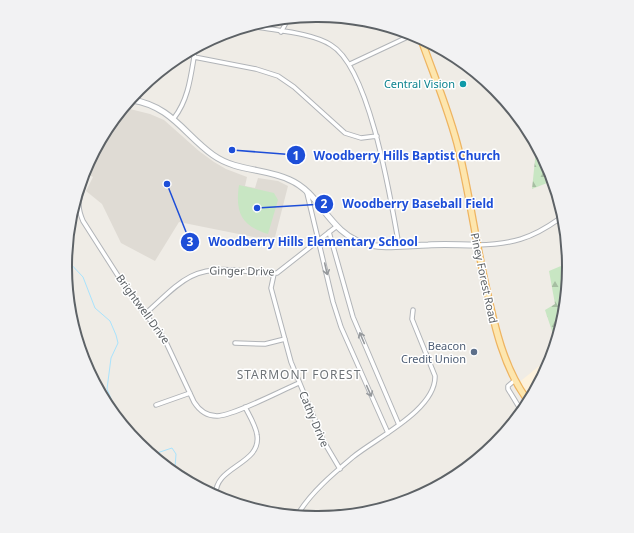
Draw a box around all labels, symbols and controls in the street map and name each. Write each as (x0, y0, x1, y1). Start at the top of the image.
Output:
place label: Central Vision (384, 76, 455, 91)
marker: Central Vision (458, 79, 468, 89)
callout: Woodberry Hills Baptist Church (286, 143, 508, 167)
text: 1 (293, 147, 299, 164)
text: Woodberry Hills Baptist Church (314, 147, 500, 164)
callout: Woodberry Baseball Field (314, 192, 501, 216)
text: 2 (321, 195, 328, 212)
text: Woodberry Baseball Field (342, 195, 494, 212)
callout: Woodberry Hills Elementary School (180, 230, 426, 254)
street label: Piney Forest Road (468, 231, 501, 325)
text: 3 (187, 233, 194, 250)
text: Woodberry Hills Elementary School (208, 233, 418, 250)
street label: Ginger Drive (209, 262, 275, 279)
one-way arrow (322, 262, 330, 275)
street label: Brightwell Drive (113, 271, 174, 347)
one-way arrow (358, 332, 365, 344)
place label: Beacon Credit Union (401, 338, 466, 366)
marker: Beacon Credit Union (469, 347, 479, 357)
district label: STARMONT FOREST (237, 366, 361, 383)
one-way arrow (366, 384, 373, 396)
street label: Cathy Drive (296, 388, 333, 449)

